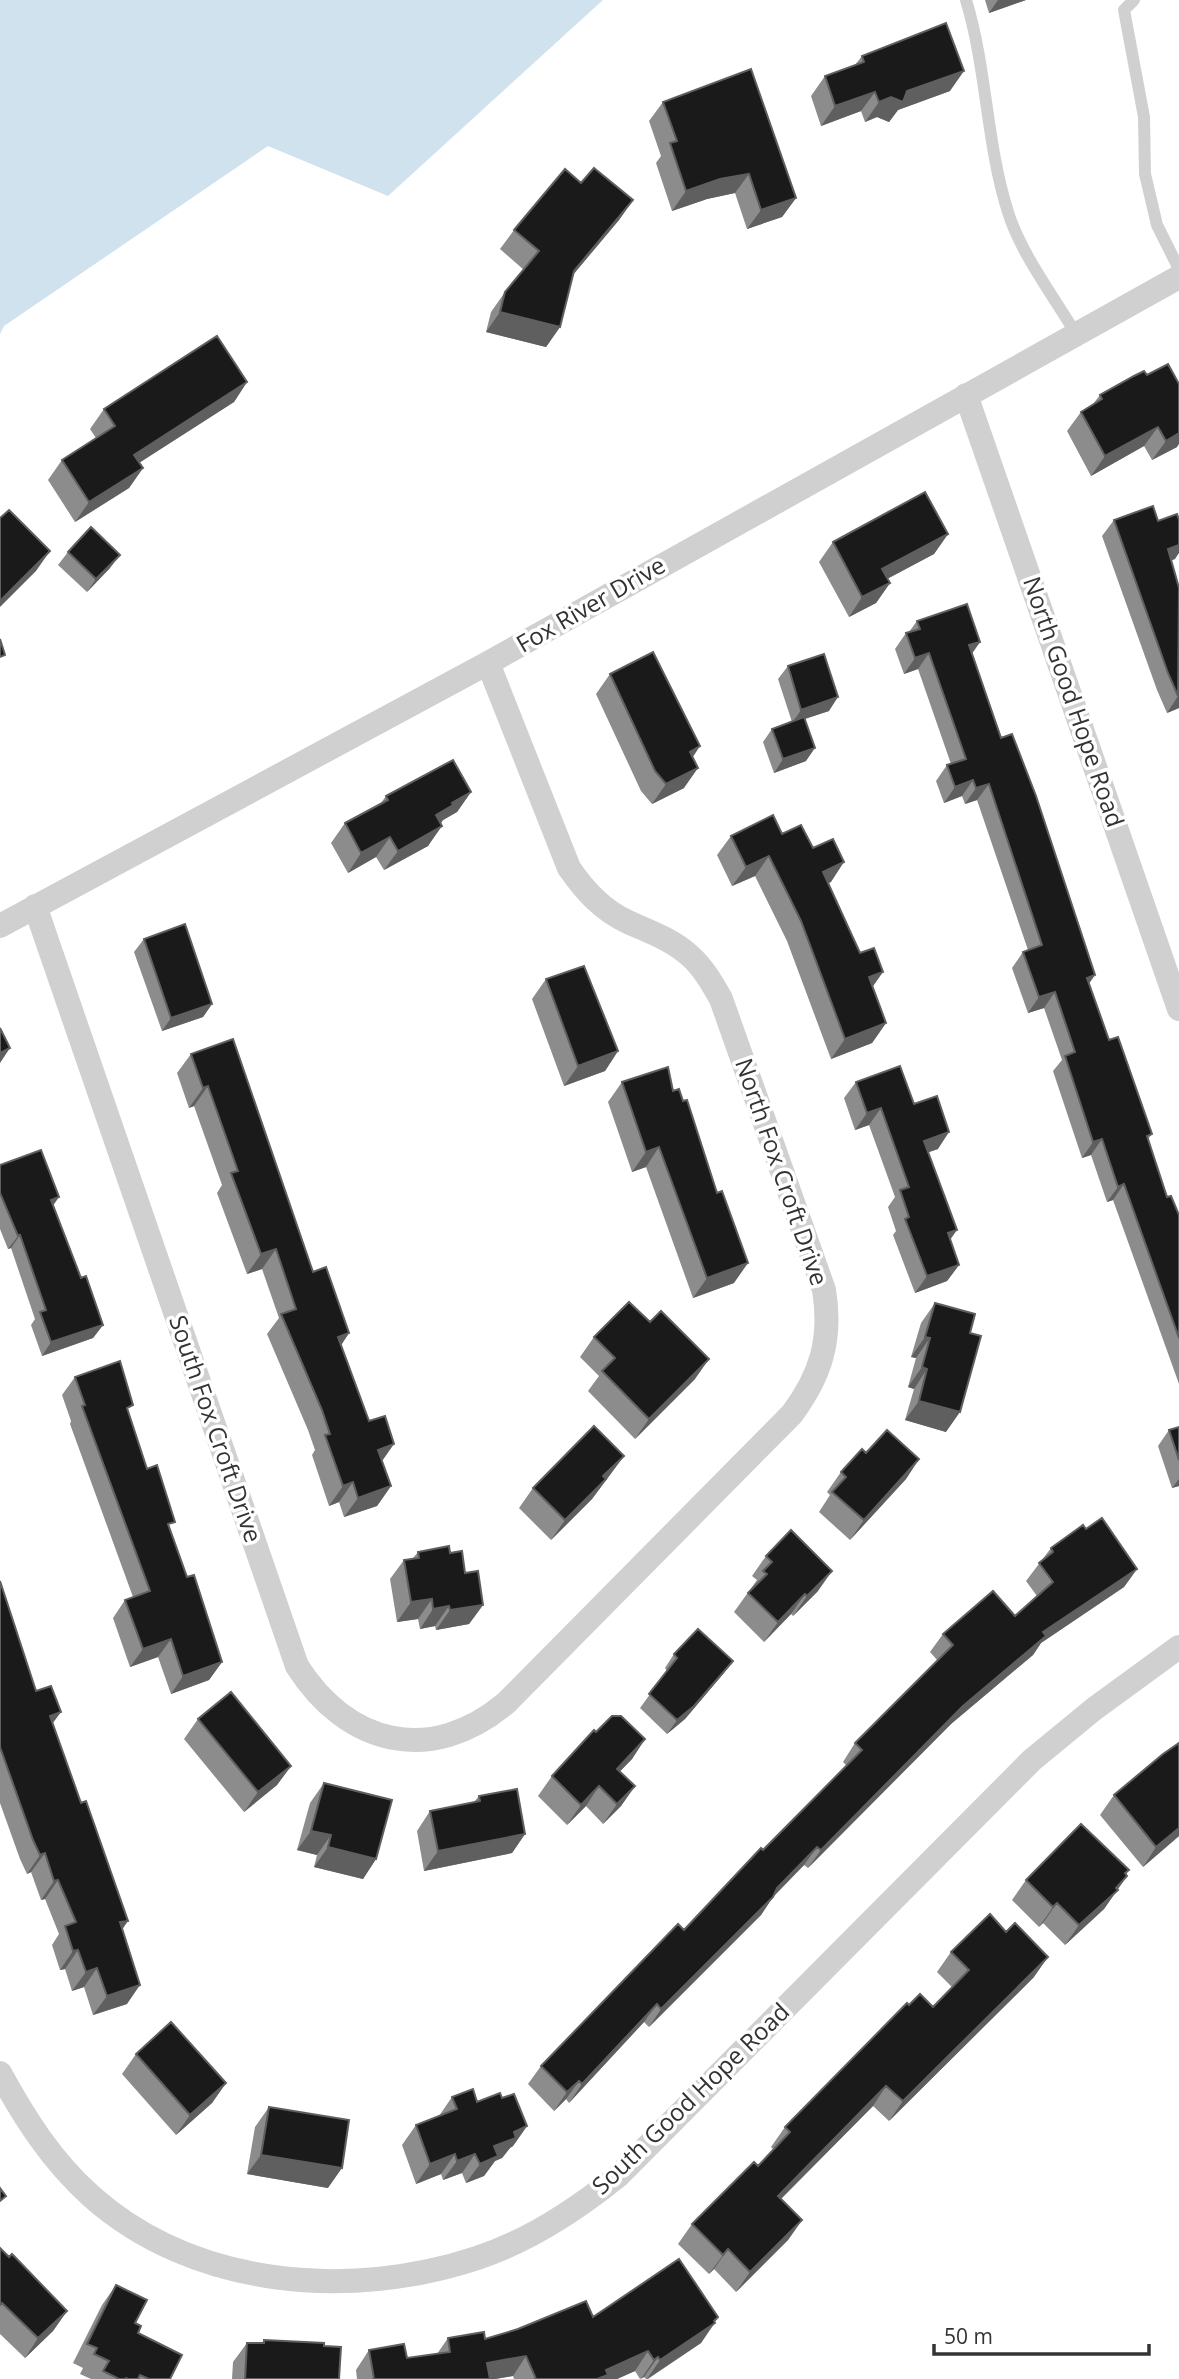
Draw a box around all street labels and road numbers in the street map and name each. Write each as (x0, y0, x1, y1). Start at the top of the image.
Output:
street label: Fox River Drive (510, 548, 671, 660)
street label: North Good Hope Road (1016, 572, 1133, 831)
street label: North Fox Croft Drive (728, 1053, 837, 1290)
street label: South Fox Croft Drive (162, 1310, 271, 1547)
street label: South Good Hope Road (584, 1995, 796, 2201)

